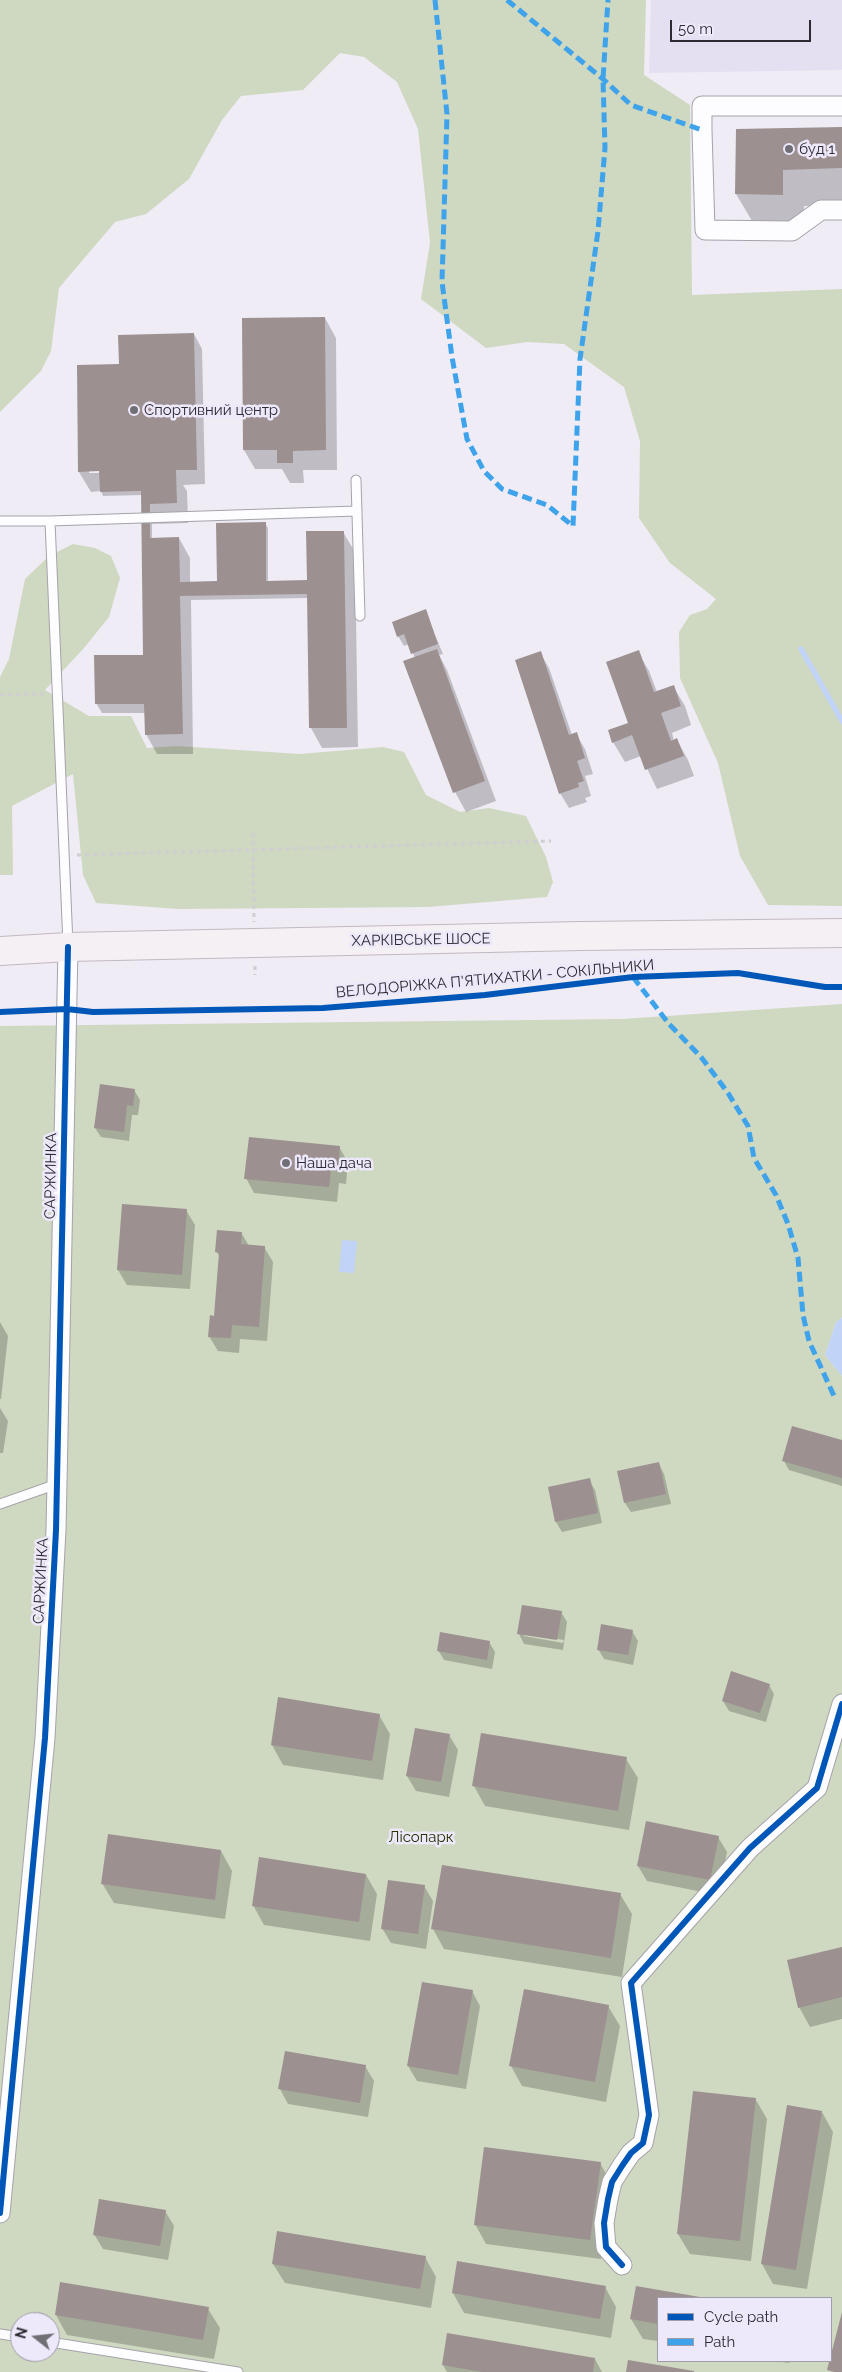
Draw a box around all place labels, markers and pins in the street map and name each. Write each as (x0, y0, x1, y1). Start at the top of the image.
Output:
place label: буд 1 (799, 140, 835, 158)
marker: буд 1 (783, 143, 795, 155)
place label: Спортивний центр (144, 401, 278, 419)
marker: Спортивний центр (128, 404, 140, 416)
place label: Наша дача (296, 1154, 372, 1172)
marker: Наша дача (280, 1157, 292, 1169)

